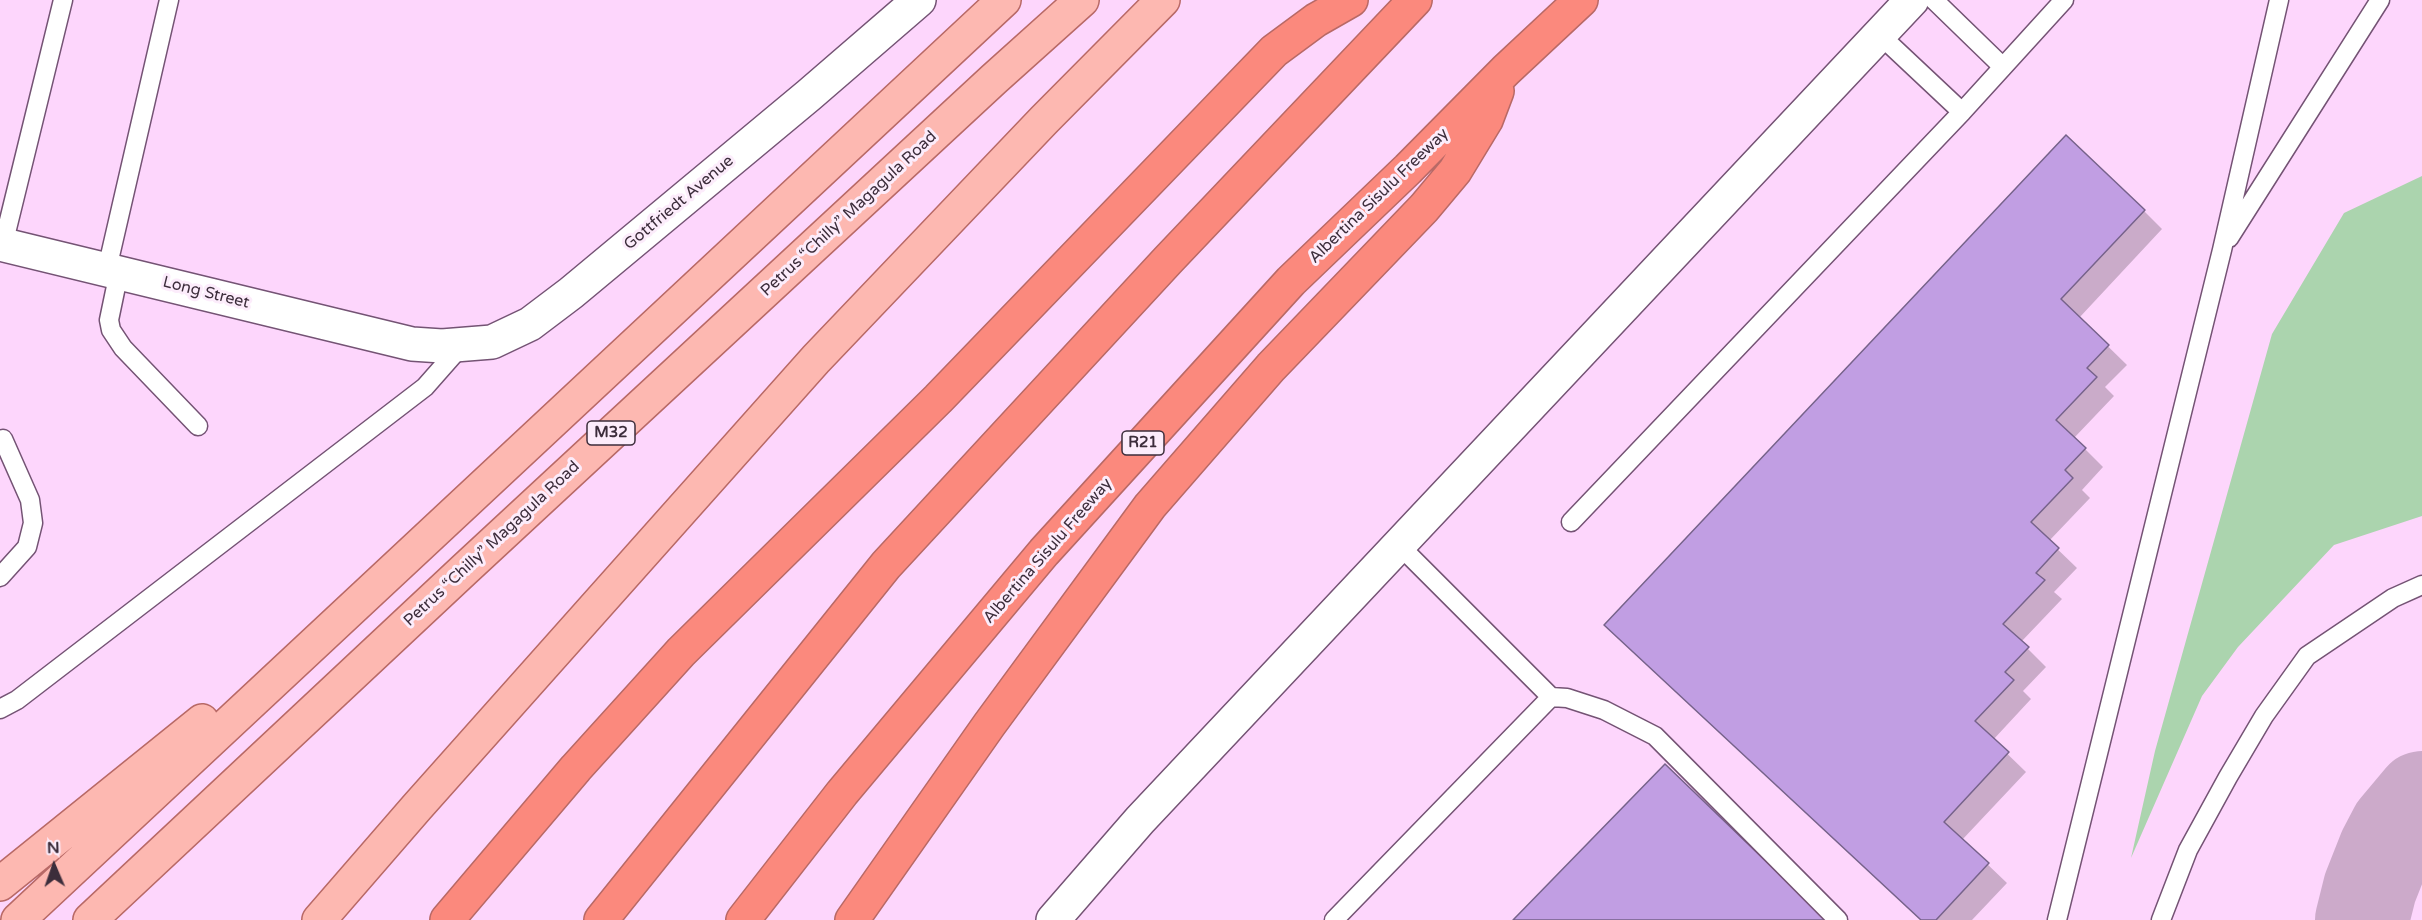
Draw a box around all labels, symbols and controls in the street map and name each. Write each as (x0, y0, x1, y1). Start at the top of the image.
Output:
street label: Albertina Sisulu Freeway (1305, 124, 1453, 268)
street label: Petrus “Chilly” Magagula Road (757, 127, 941, 301)
street label: Gottfriedt Avenue (620, 152, 738, 254)
street label: Long Street (161, 273, 251, 313)
road number: M32 (587, 421, 635, 445)
road number: R21 (1122, 431, 1164, 455)
street label: Petrus “Chilly” Magagula Road (400, 457, 584, 631)
street label: Albertina Sisulu Freeway (980, 474, 1116, 628)
north arrow (24, 836, 84, 896)
text: N (47, 838, 60, 858)

